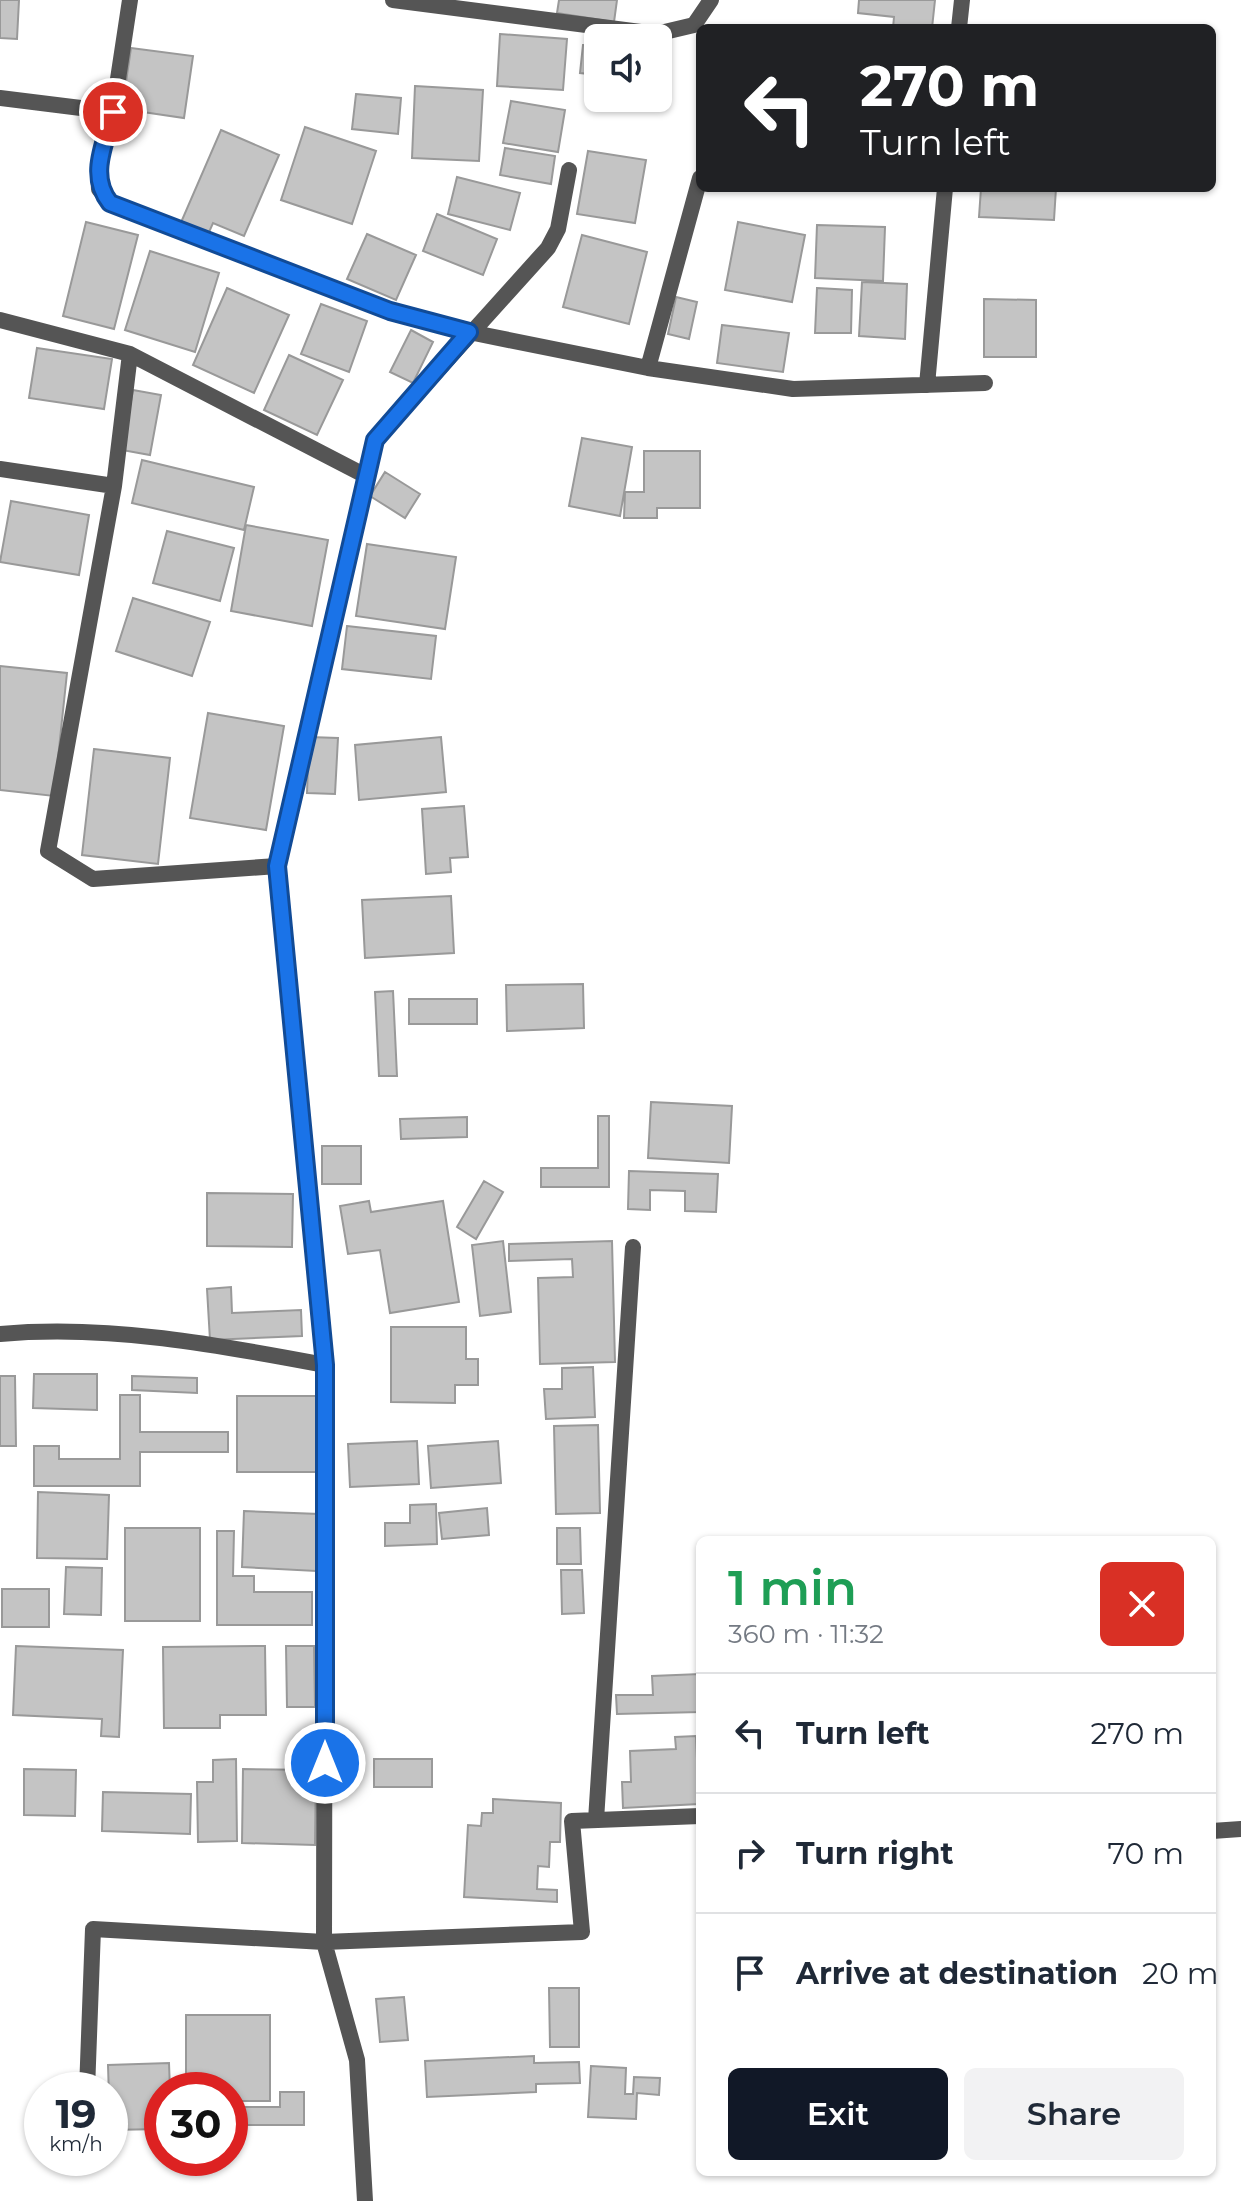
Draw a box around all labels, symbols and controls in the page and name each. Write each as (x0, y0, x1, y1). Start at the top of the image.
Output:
map controls (584, 24, 672, 112)
button: sound (584, 24, 672, 112)
text: 270 m (860, 52, 1039, 120)
icon: left (728, 56, 832, 160)
pin (79, 78, 147, 146)
icon: arrive (91, 90, 135, 134)
text: Turn left (860, 120, 1011, 164)
text: 1 min (728, 1559, 857, 1617)
button: close (1100, 1562, 1184, 1646)
text: 360 m · 11:32 (728, 1618, 884, 1650)
icon: left (728, 1711, 772, 1755)
text: Turn left (796, 1715, 929, 1752)
text: 270 m (1090, 1715, 1184, 1752)
position arrow (283, 1721, 367, 1805)
icon: right (728, 1831, 772, 1875)
text: Turn right (796, 1835, 953, 1872)
text: 70 m (1107, 1835, 1184, 1872)
icon: arrive (728, 1951, 772, 1995)
text: Arrive at destination (796, 1955, 1118, 1992)
text: 20 m (1142, 1955, 1219, 1992)
button: Exit (728, 2068, 948, 2160)
button: Share (964, 2068, 1184, 2160)
speed limit sign: 30 (144, 2072, 248, 2176)
text: 19 (55, 2089, 97, 2138)
text: km/h (49, 2132, 103, 2156)

